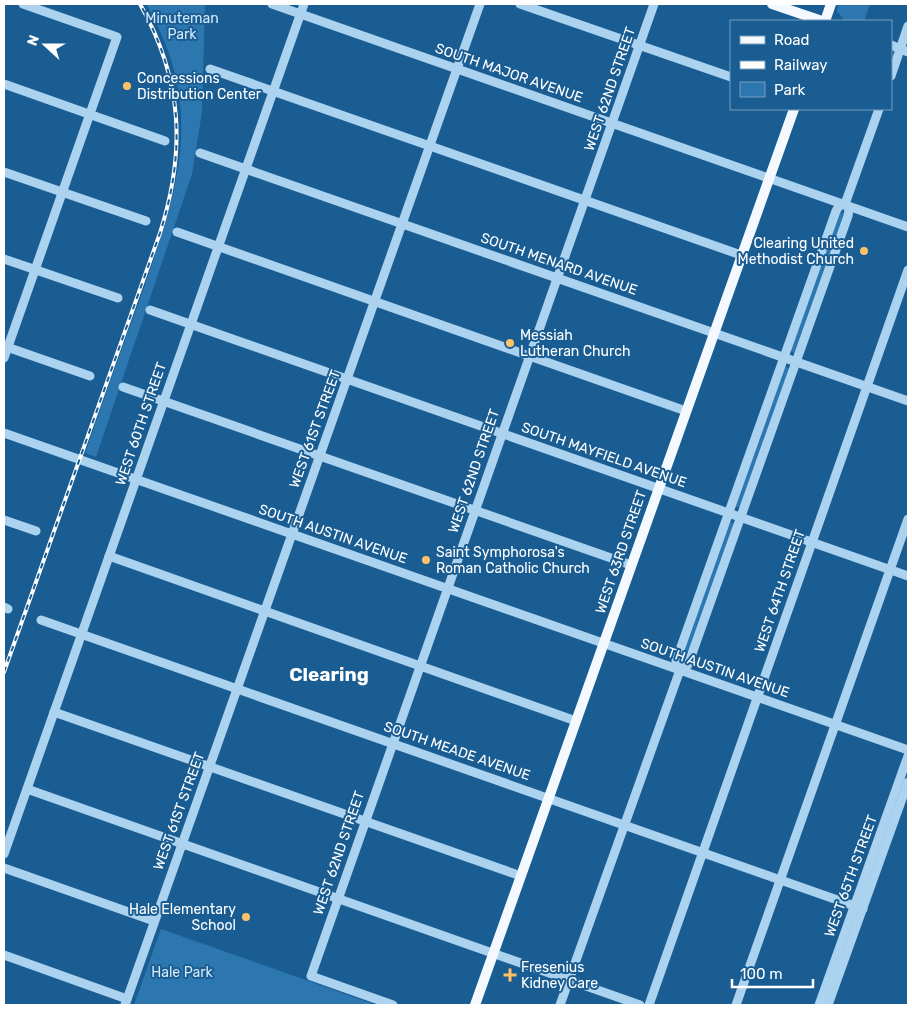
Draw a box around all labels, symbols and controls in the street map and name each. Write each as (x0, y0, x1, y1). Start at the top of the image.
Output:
park label: Minuteman Park (145, 10, 219, 43)
north arrow (20, 20, 70, 70)
legend (730, 20, 892, 110)
street label: WEST 62ND STREET (581, 25, 639, 153)
text: Road (774, 31, 810, 49)
text: N (24, 33, 43, 48)
street label: SOUTH MAJOR AVENUE (433, 40, 585, 106)
text: Railway (774, 56, 828, 74)
place label: Concessions Distribution Center (137, 70, 262, 103)
marker: Concessions Distribution Center (121, 80, 133, 92)
text: Park (774, 81, 805, 99)
street label: SOUTH MENARD AVENUE (478, 229, 640, 299)
place label: Clearing United Methodist Church (738, 235, 854, 268)
marker: Clearing United Methodist Church (858, 245, 870, 257)
place label: Messiah Lutheran Church (520, 327, 631, 360)
marker: Messiah Lutheran Church (504, 337, 516, 349)
street label: WEST 60TH STREET (112, 360, 170, 488)
street label: WEST 61ST STREET (286, 368, 344, 490)
street label: WEST 62ND STREET (445, 407, 503, 535)
street label: SOUTH MAYFIELD AVENUE (519, 419, 689, 491)
street label: WEST 63RD STREET (592, 488, 650, 616)
street label: SOUTH AUSTIN AVENUE (257, 501, 409, 567)
street label: WEST 64TH STREET (751, 527, 809, 655)
place label: Saint Symphorosa's Roman Catholic Church (436, 544, 590, 577)
marker: Saint Symphorosa's Roman Catholic Church (420, 554, 432, 566)
street label: SOUTH AUSTIN AVENUE (639, 635, 791, 701)
district label: Clearing (289, 663, 369, 686)
street label: SOUTH MEADE AVENUE (381, 718, 533, 784)
street label: WEST 61ST STREET (150, 750, 208, 872)
street label: WEST 62ND STREET (310, 789, 368, 917)
street label: WEST 65TH STREET (821, 813, 881, 939)
place label: Hale Elementary School (129, 901, 236, 934)
marker: Hale Elementary School (240, 911, 252, 923)
scale bar (732, 956, 813, 988)
place label: Fresenius Kidney Care (521, 959, 598, 992)
park label: Hale Park (151, 964, 214, 981)
text: 100 m (740, 965, 782, 983)
marker: Fresenius Kidney Care (503, 968, 517, 982)

